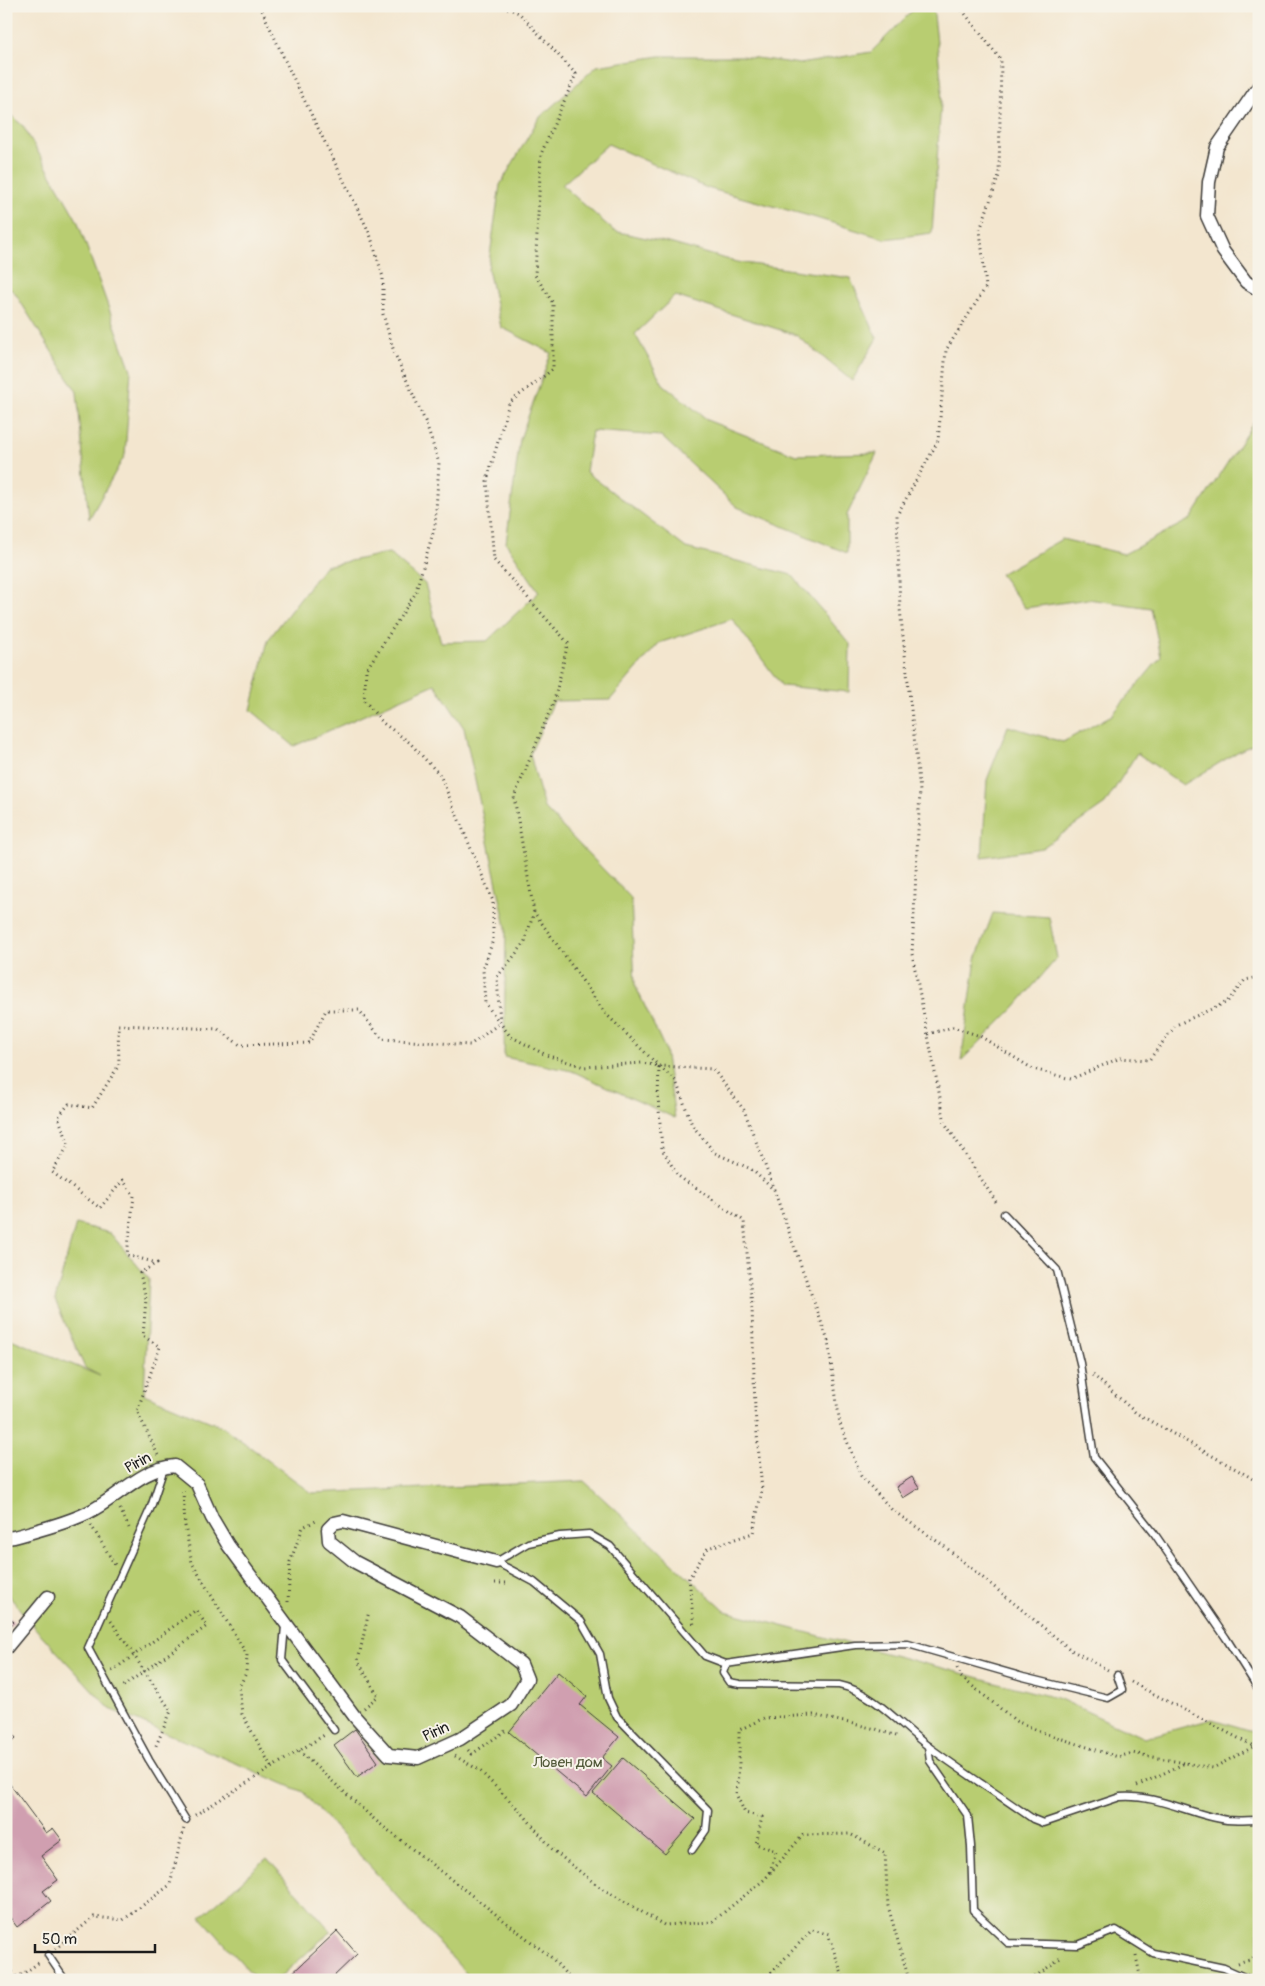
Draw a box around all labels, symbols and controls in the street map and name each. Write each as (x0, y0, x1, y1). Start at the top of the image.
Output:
street label: Pirin (121, 1448, 155, 1478)
street label: Pirin (420, 1718, 452, 1746)
park label: Ловен дом (532, 1753, 603, 1772)
scale bar (35, 1921, 155, 1953)
text: 50 m (42, 1930, 77, 1949)

